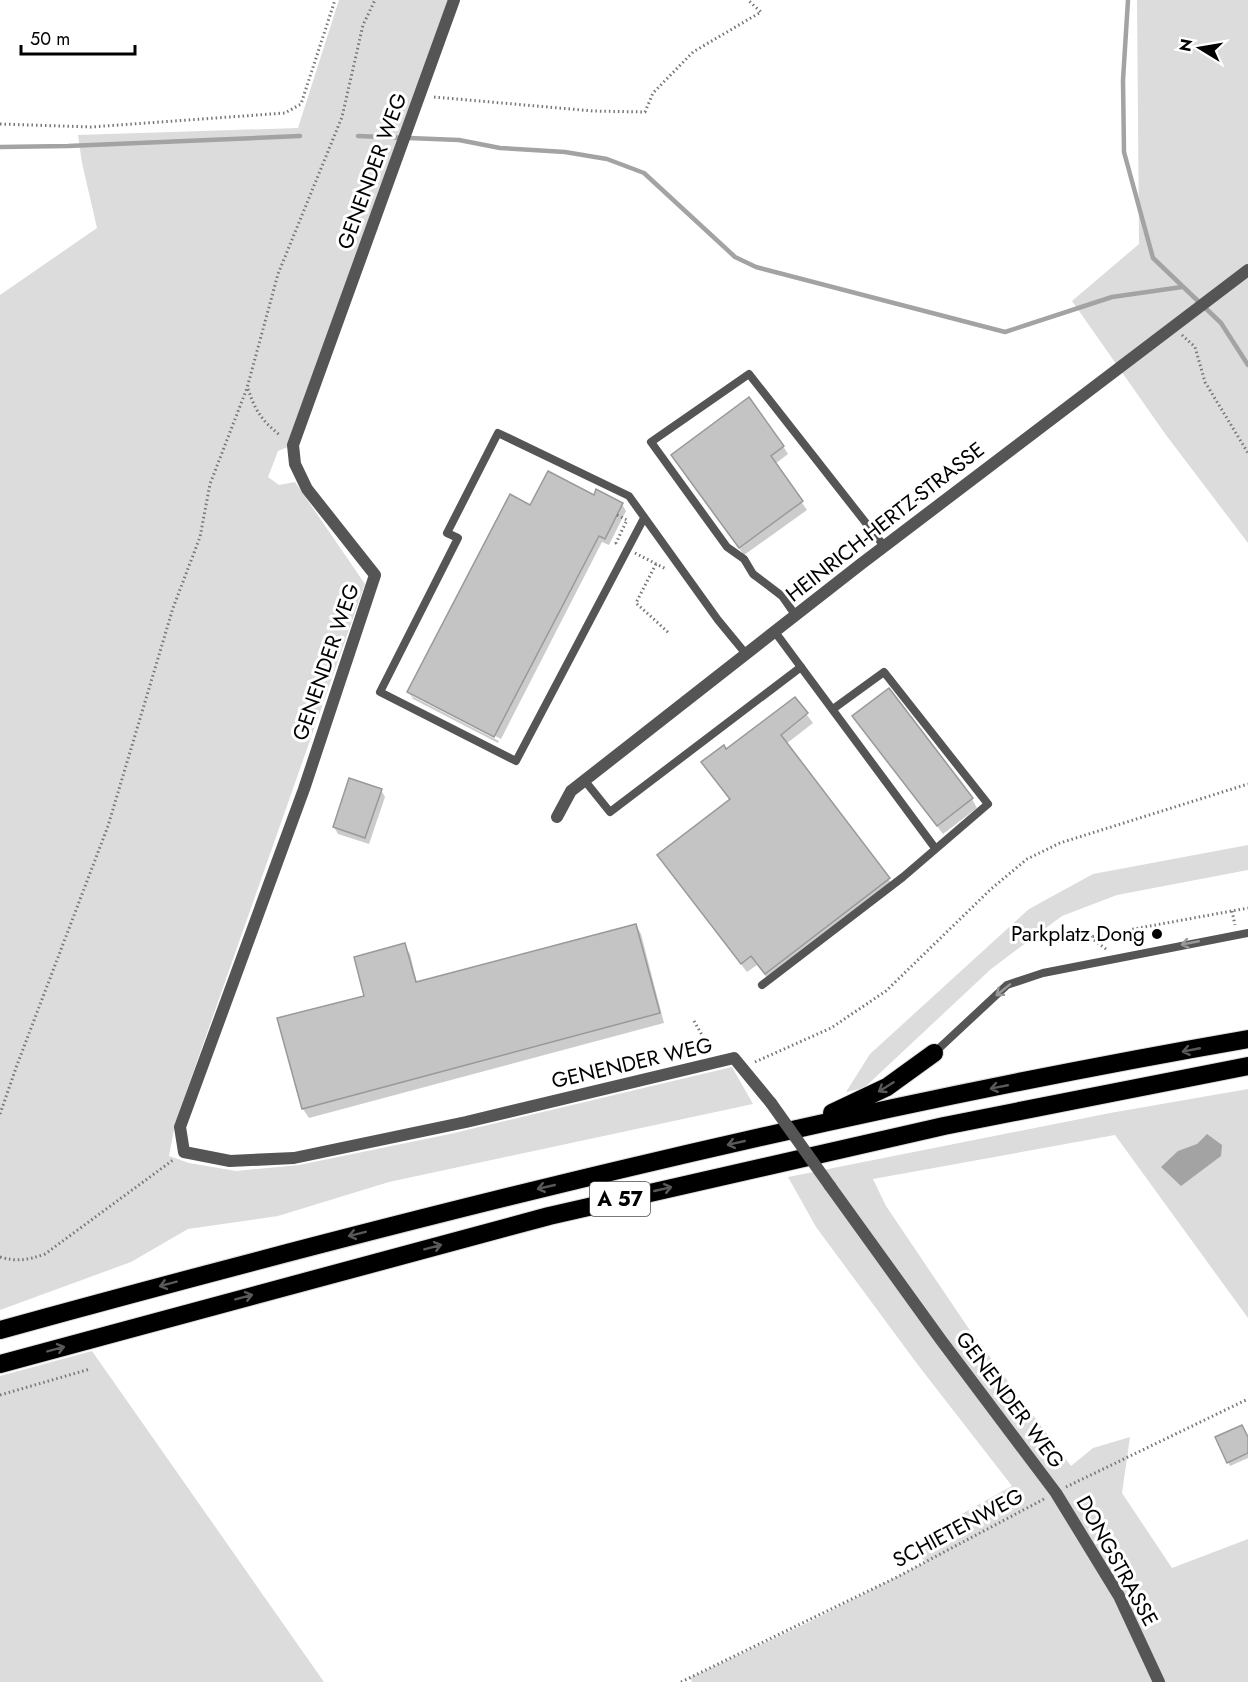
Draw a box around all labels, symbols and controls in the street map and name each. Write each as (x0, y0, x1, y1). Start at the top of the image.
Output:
scale bar (21, 18, 135, 56)
north arrow (1170, 18, 1230, 78)
text: 50 m (30, 26, 70, 52)
text: N (1173, 37, 1198, 54)
street label: GENENDER WEG (330, 89, 414, 253)
street label: HEINRICH-HERTZ-STRASSE (779, 435, 991, 609)
street label: GENENDER WEG (285, 579, 367, 745)
place label: Parkplatz Dong (1011, 919, 1145, 949)
marker: Parkplatz Dong (1150, 927, 1164, 941)
one-way arrow (1181, 938, 1201, 949)
one-way arrow (995, 984, 1011, 997)
street label: GENENDER WEG (549, 1030, 715, 1096)
one-way arrow (1181, 1045, 1201, 1056)
one-way arrow (878, 1082, 895, 1094)
one-way arrow (990, 1082, 1009, 1093)
one-way arrow (727, 1138, 746, 1149)
one-way arrow (537, 1182, 556, 1193)
road number: A 57 (590, 1182, 650, 1216)
one-way arrow (653, 1183, 672, 1195)
one-way arrow (348, 1228, 367, 1240)
one-way arrow (423, 1241, 442, 1252)
one-way arrow (159, 1278, 178, 1290)
one-way arrow (235, 1291, 254, 1302)
street label: GENENDER WEG (949, 1325, 1071, 1475)
one-way arrow (46, 1342, 65, 1354)
street label: SCHIETENWEG (887, 1481, 1029, 1575)
street label: DONGSTRASSE (1069, 1490, 1165, 1632)

